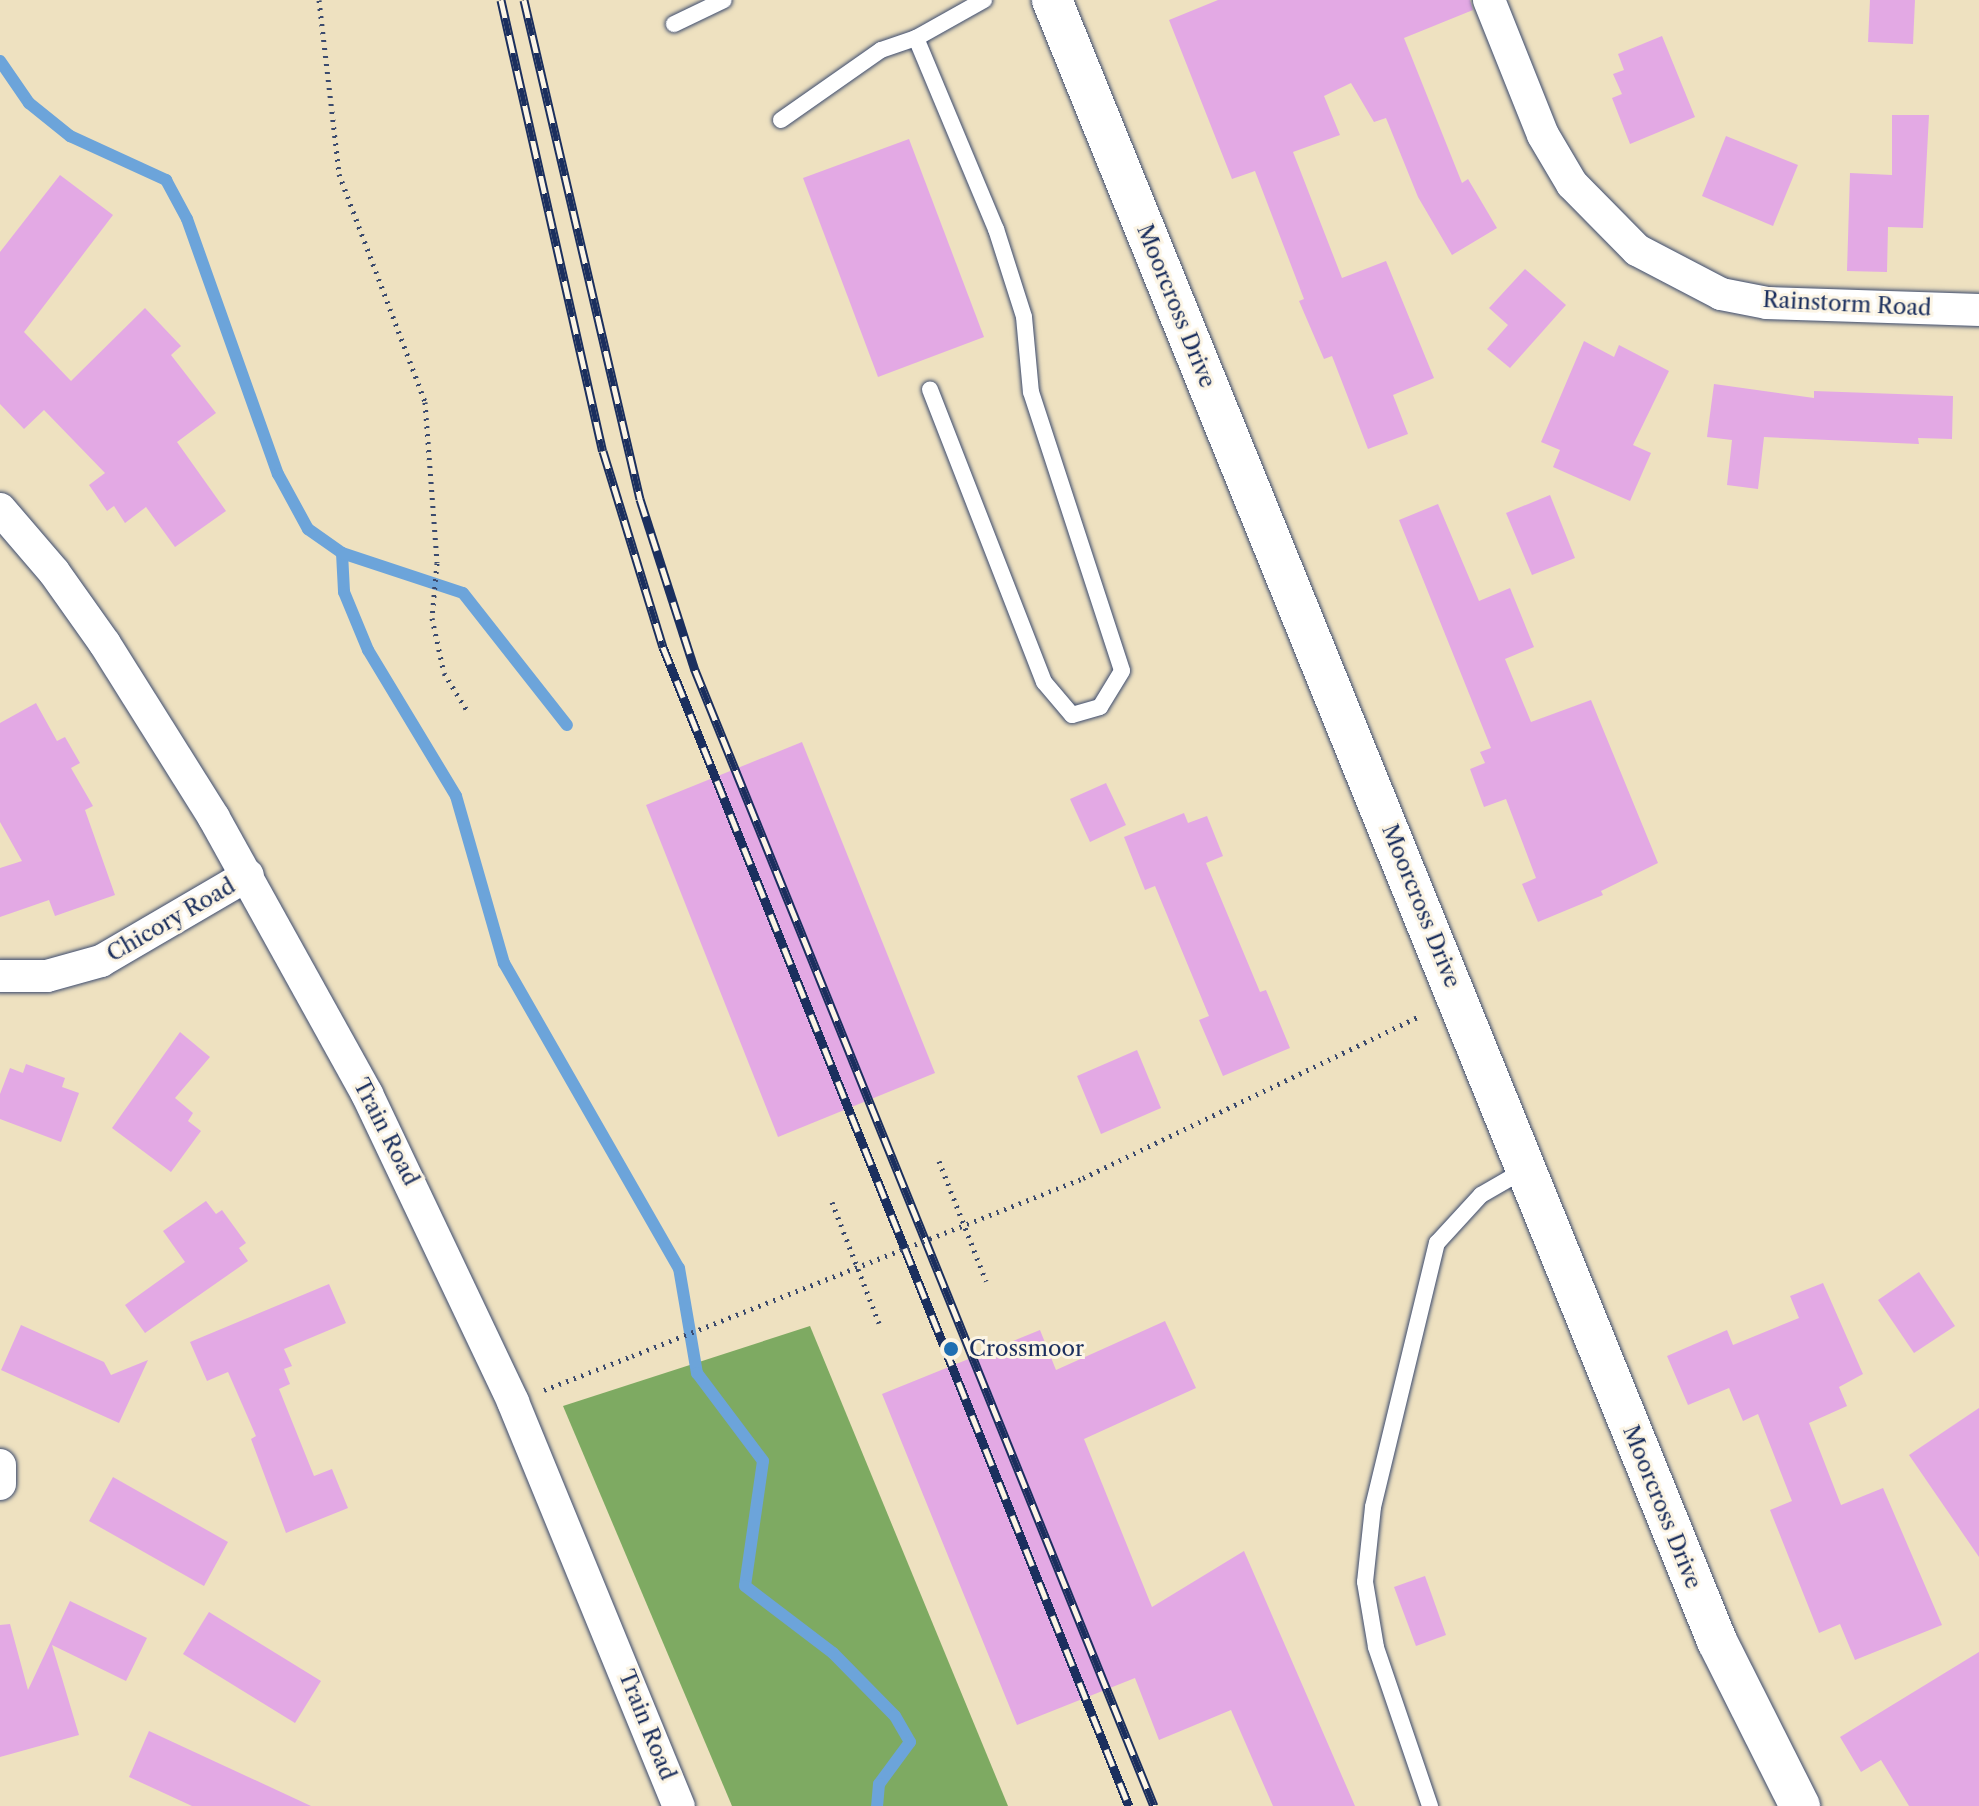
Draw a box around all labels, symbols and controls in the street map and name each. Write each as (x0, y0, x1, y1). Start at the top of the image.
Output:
street label: Moorcross Drive (1131, 220, 1221, 392)
street label: Rainstorm Road (1762, 286, 1932, 322)
street label: Moorcross Drive (1376, 820, 1466, 992)
street label: Chicory Road (102, 873, 240, 967)
street label: Train Road (348, 1074, 424, 1190)
place label: Crossmoor (969, 1336, 1084, 1362)
marker: Crossmoor (940, 1338, 962, 1360)
street label: Moorcross Drive (1617, 1421, 1707, 1593)
street label: Train Road (613, 1666, 681, 1784)

